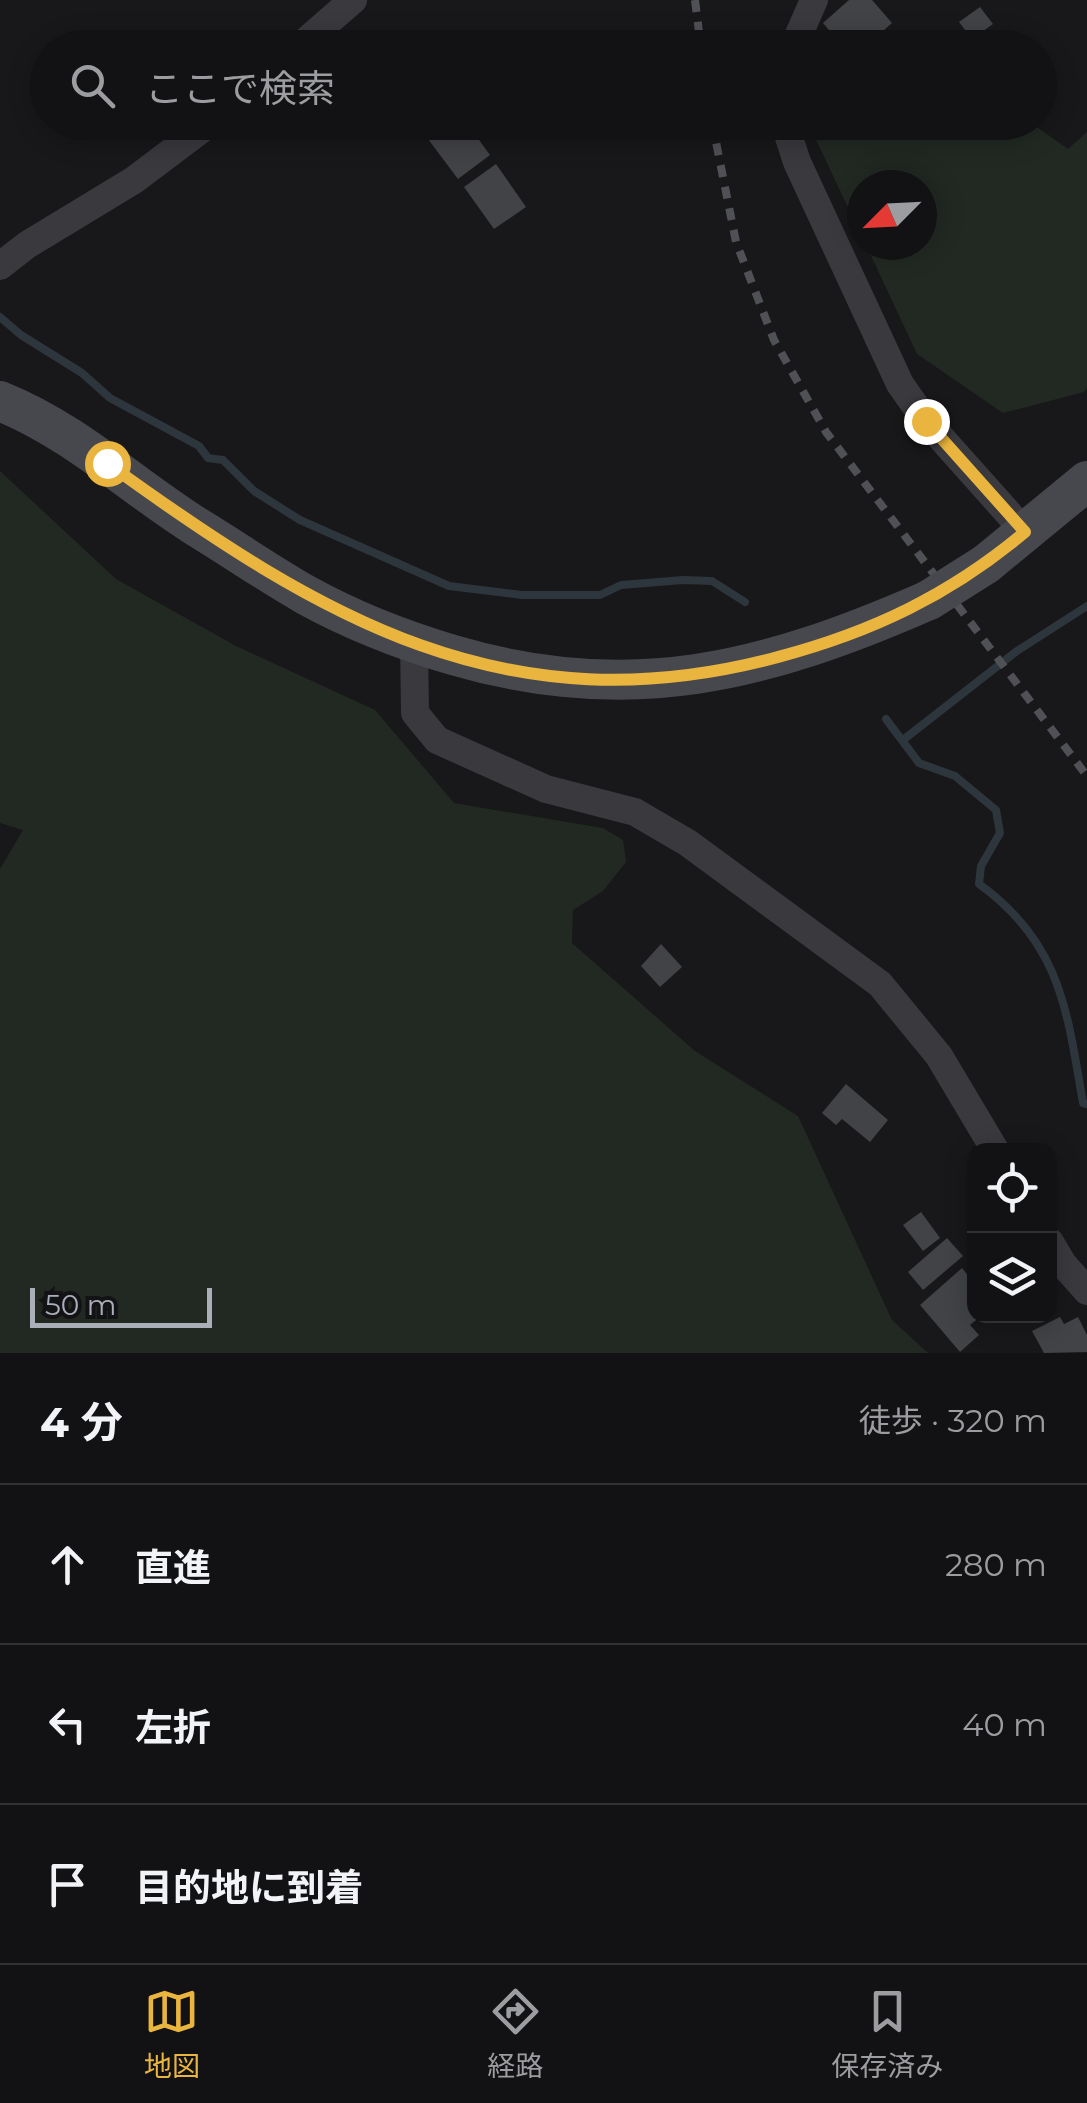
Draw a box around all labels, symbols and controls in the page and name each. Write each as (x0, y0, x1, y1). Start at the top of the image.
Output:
search box (30, 30, 1057, 140)
icon: search (65, 58, 120, 113)
text: ここで検索 (145, 65, 335, 112)
north arrow (847, 170, 937, 260)
route end (904, 399, 950, 445)
route start (85, 441, 131, 487)
map controls (967, 1143, 1057, 1323)
button: locate (967, 1143, 1057, 1233)
button: layers (967, 1233, 1057, 1323)
scale bar (30, 1283, 212, 1328)
text: 50 m (45, 1288, 116, 1322)
text: 4 分 (40, 1396, 123, 1448)
text: 徒歩 · 320 m (859, 1401, 1047, 1440)
icon: ahead (40, 1537, 95, 1592)
text: 直進 (135, 1544, 211, 1591)
text: 280 m (945, 1545, 1047, 1584)
icon: left (40, 1697, 95, 1752)
text: 左折 (135, 1704, 211, 1751)
text: 40 m (962, 1705, 1047, 1744)
icon: arrive (40, 1857, 95, 1912)
text: 目的地に到着 (135, 1864, 363, 1911)
tab: 地図 (144, 1984, 200, 2084)
tab: 経路 (487, 1984, 543, 2084)
tab: 保存済み (831, 1984, 943, 2084)

